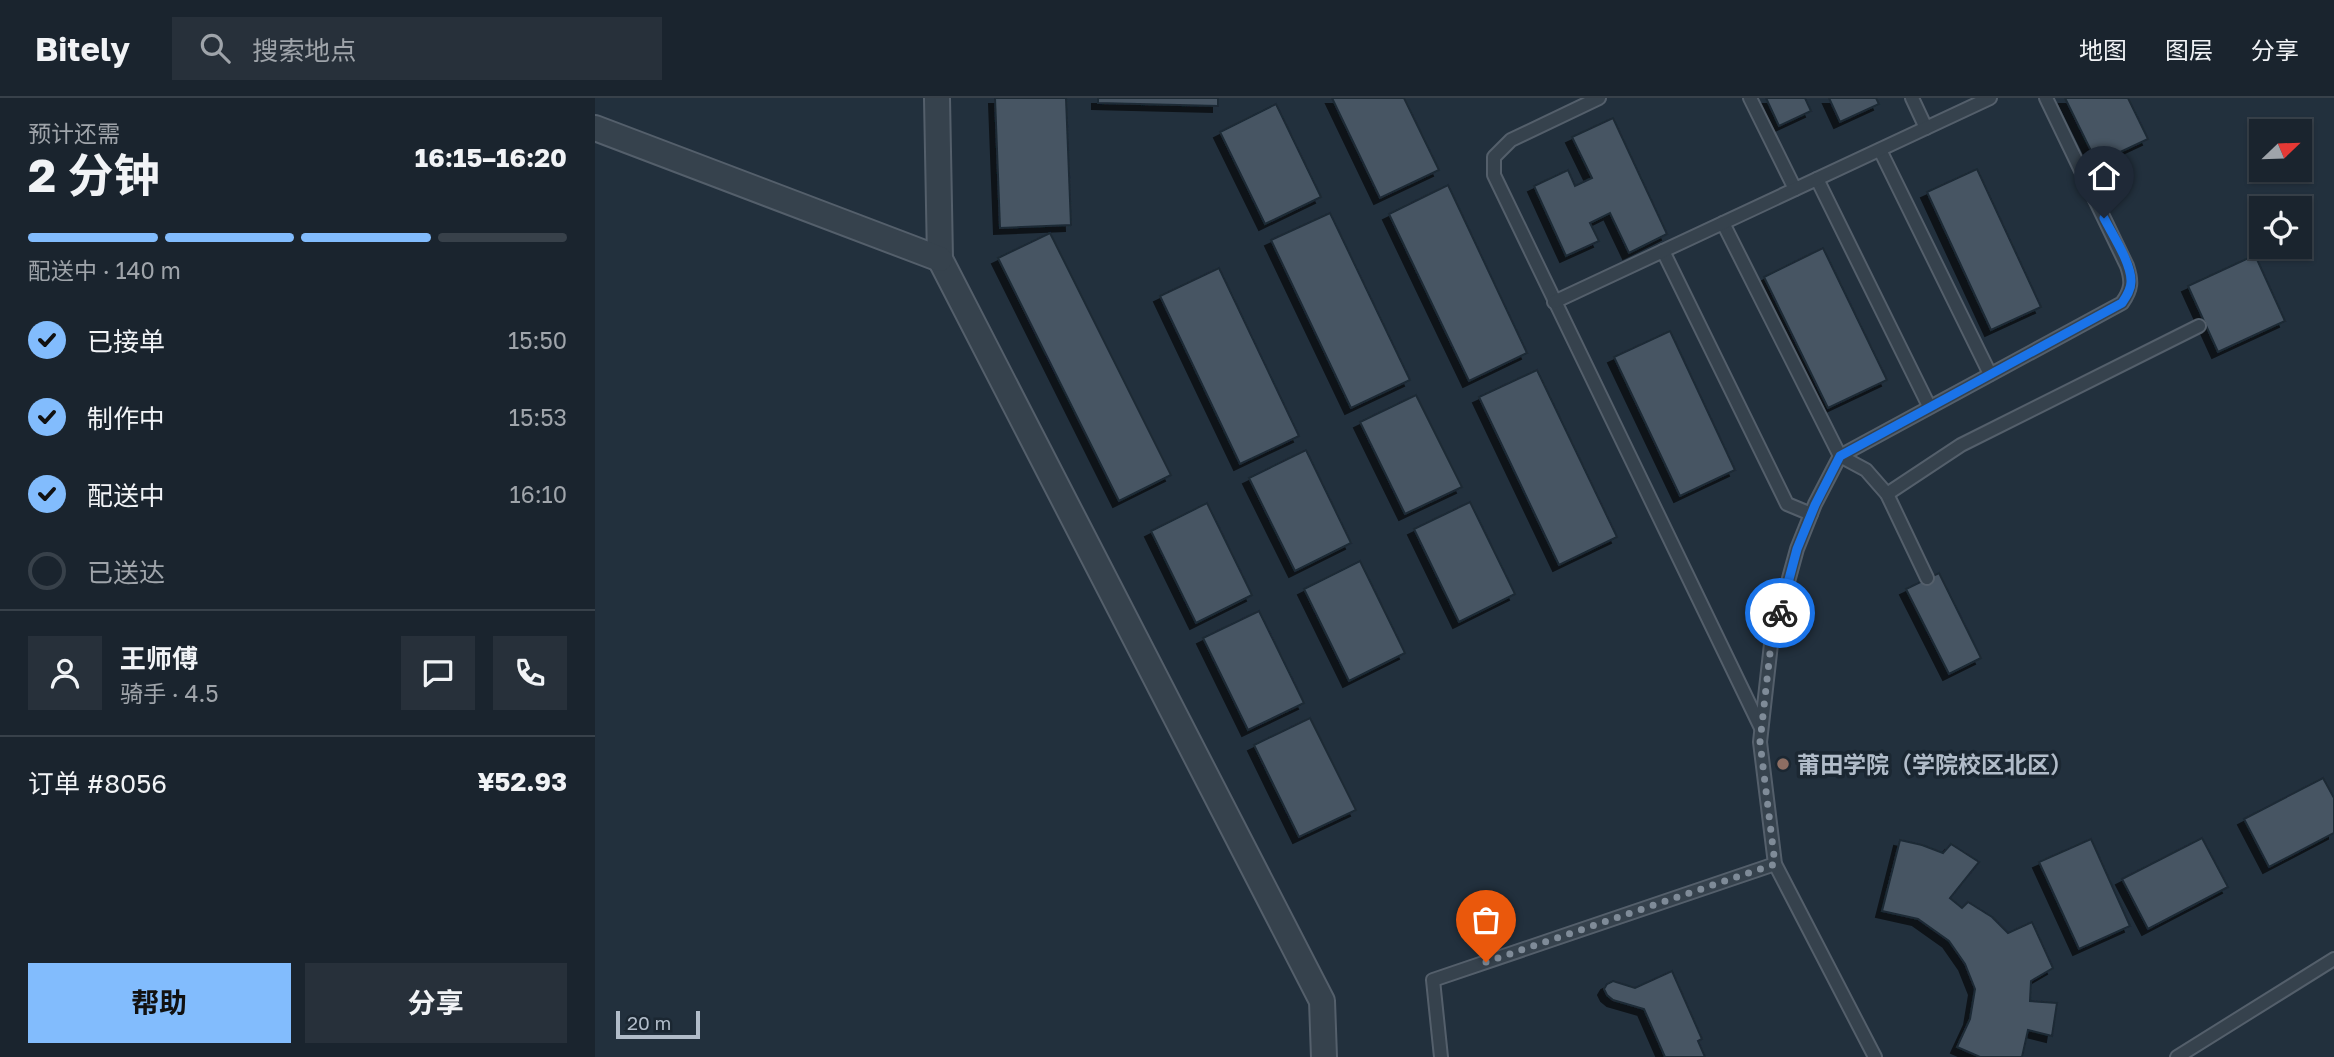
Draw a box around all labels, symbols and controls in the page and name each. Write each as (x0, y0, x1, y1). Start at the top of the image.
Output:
search box (172, 17, 662, 80)
text: Bitely (35, 29, 130, 68)
icon: search (196, 29, 234, 67)
text: 搜索地点 (252, 35, 356, 66)
text: 地图 (2079, 35, 2127, 64)
text: 图层 (2165, 35, 2213, 64)
text: 分享 (2251, 35, 2299, 64)
text: 预计还需 (28, 119, 120, 147)
north arrow (2249, 119, 2312, 182)
map controls (2249, 119, 2312, 259)
text: 16:15–16:20 (415, 142, 567, 173)
pin (2074, 146, 2134, 218)
text: 2 分钟 (28, 147, 160, 202)
icon: home (2085, 157, 2123, 195)
button: locate (2249, 196, 2312, 259)
text: 配送中 · 140 m (28, 256, 181, 284)
icon: check (28, 321, 66, 359)
text: 已接单 (87, 326, 165, 357)
text: 15:50 (508, 326, 567, 354)
icon: check (28, 398, 66, 436)
text: 制作中 (87, 403, 165, 434)
text: 15:53 (509, 403, 567, 431)
icon: check (28, 475, 66, 513)
text: 配送中 (87, 480, 165, 511)
text: 16:10 (510, 480, 567, 508)
text: 已送达 (87, 557, 165, 588)
courier (1745, 578, 1815, 648)
icon: bike (1761, 594, 1799, 632)
button: person (28, 636, 102, 710)
button: chat (401, 636, 475, 710)
button: phone (493, 636, 567, 710)
text: 王师傅 (120, 643, 198, 674)
text: 骑手 · 4.5 (120, 679, 219, 707)
place label: 莆田学院（学院校区北区） (1797, 750, 2073, 778)
marker: 莆田学院（学院校区北区） (1775, 756, 1791, 772)
text: ¥52.93 (477, 766, 567, 797)
text: 订单 #8056 (28, 768, 167, 799)
pin (1456, 890, 1516, 962)
icon: bag (1467, 901, 1505, 939)
button: 帮助 (28, 963, 291, 1043)
button: 分享 (305, 963, 567, 1043)
scale bar (616, 1008, 700, 1040)
text: 20 m (627, 1011, 671, 1034)

